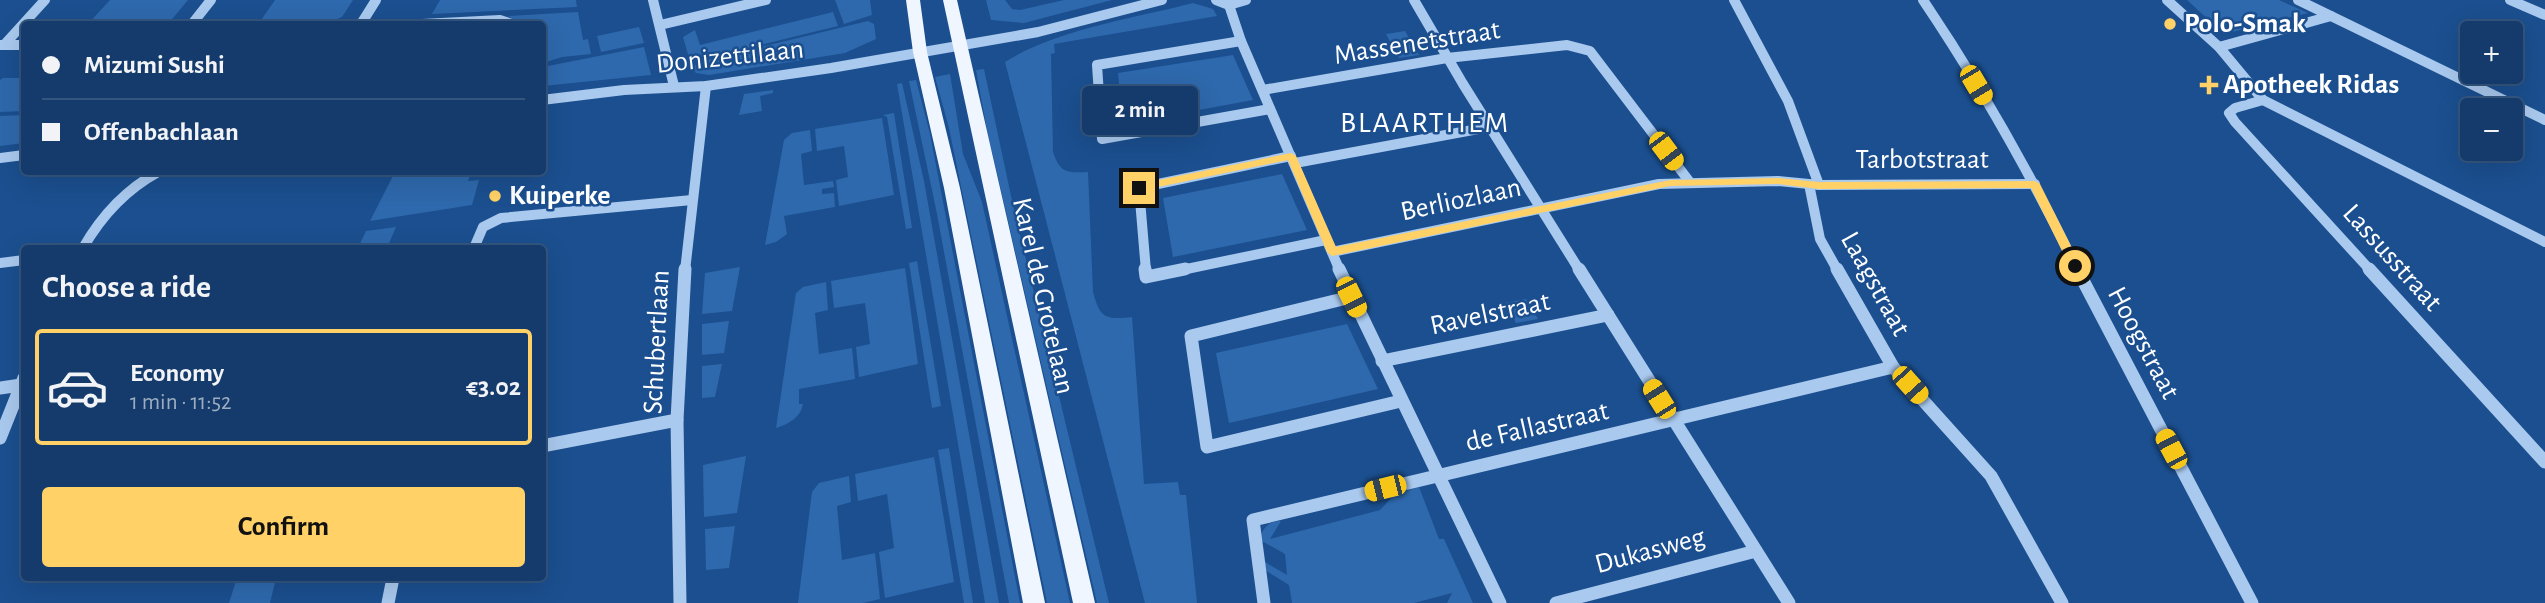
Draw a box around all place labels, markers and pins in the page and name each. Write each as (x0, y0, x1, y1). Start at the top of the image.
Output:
place label: Polo-Smak (2184, 10, 2306, 38)
marker: Polo-Smak (2162, 16, 2178, 32)
place label: Apotheek Ridas (2223, 71, 2399, 99)
marker: Apotheek Ridas (2201, 77, 2217, 93)
place label: Kuiperke (509, 182, 611, 210)
marker: Kuiperke (487, 188, 503, 204)

